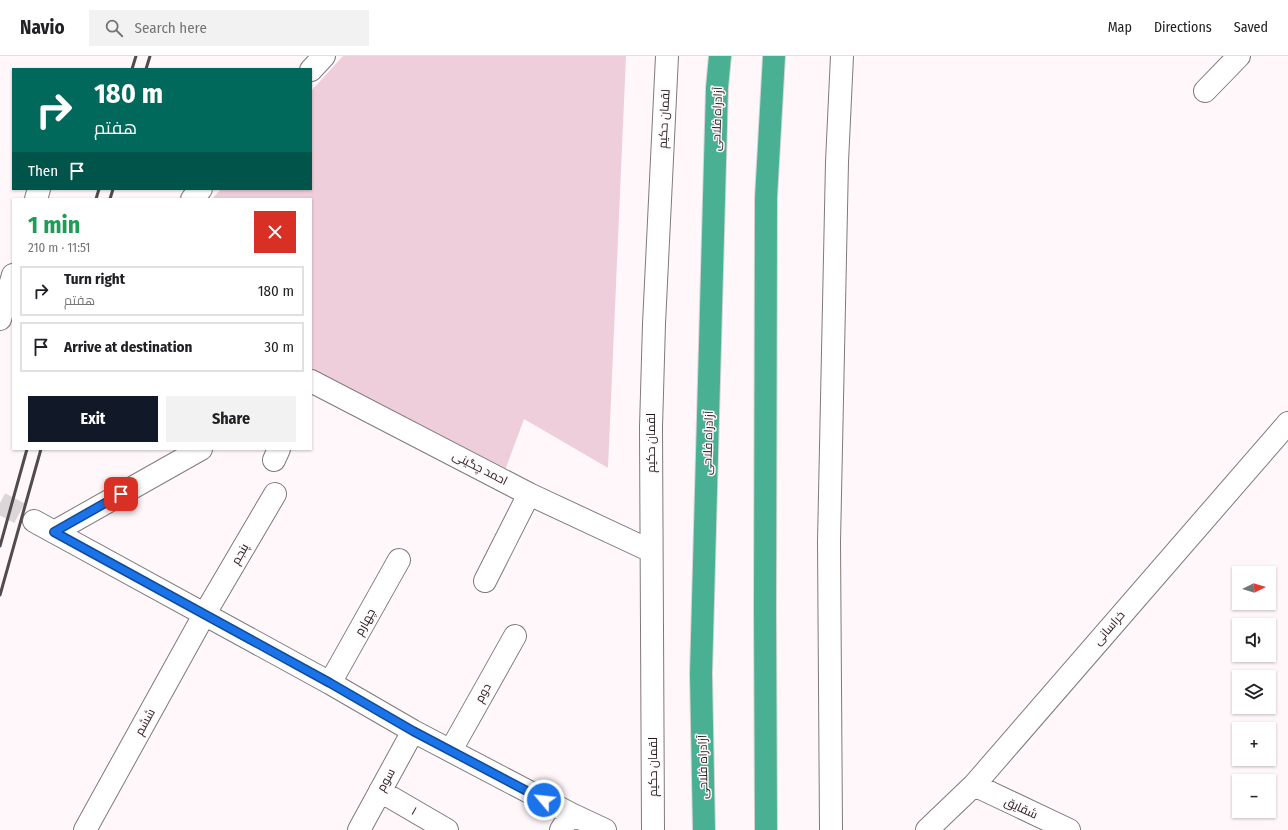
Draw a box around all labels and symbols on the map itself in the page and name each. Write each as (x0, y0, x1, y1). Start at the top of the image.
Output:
street label: آزادراه فلاحی (709, 86, 725, 151)
street label: لقمان حکیم (655, 89, 674, 149)
street label: آزادراه فلاحی (700, 410, 716, 475)
street label: لقمان حکیم (644, 413, 659, 473)
street label: احمد چگینی (449, 448, 510, 490)
pin (104, 477, 138, 511)
street label: پنجم (228, 540, 254, 568)
north arrow (1232, 566, 1276, 610)
street label: چهارم (352, 606, 380, 639)
street label: خراسانی (1090, 608, 1128, 648)
street label: دوم (472, 681, 495, 706)
street label: ششم (132, 706, 159, 738)
street label: آزادراه فلاحی (695, 734, 711, 799)
street label: لقمان حکیم (646, 737, 661, 797)
street label: سوم (374, 766, 399, 795)
position arrow (523, 779, 565, 821)
street label: شقایق (1002, 794, 1040, 822)
street label: ۱ (409, 804, 419, 818)

